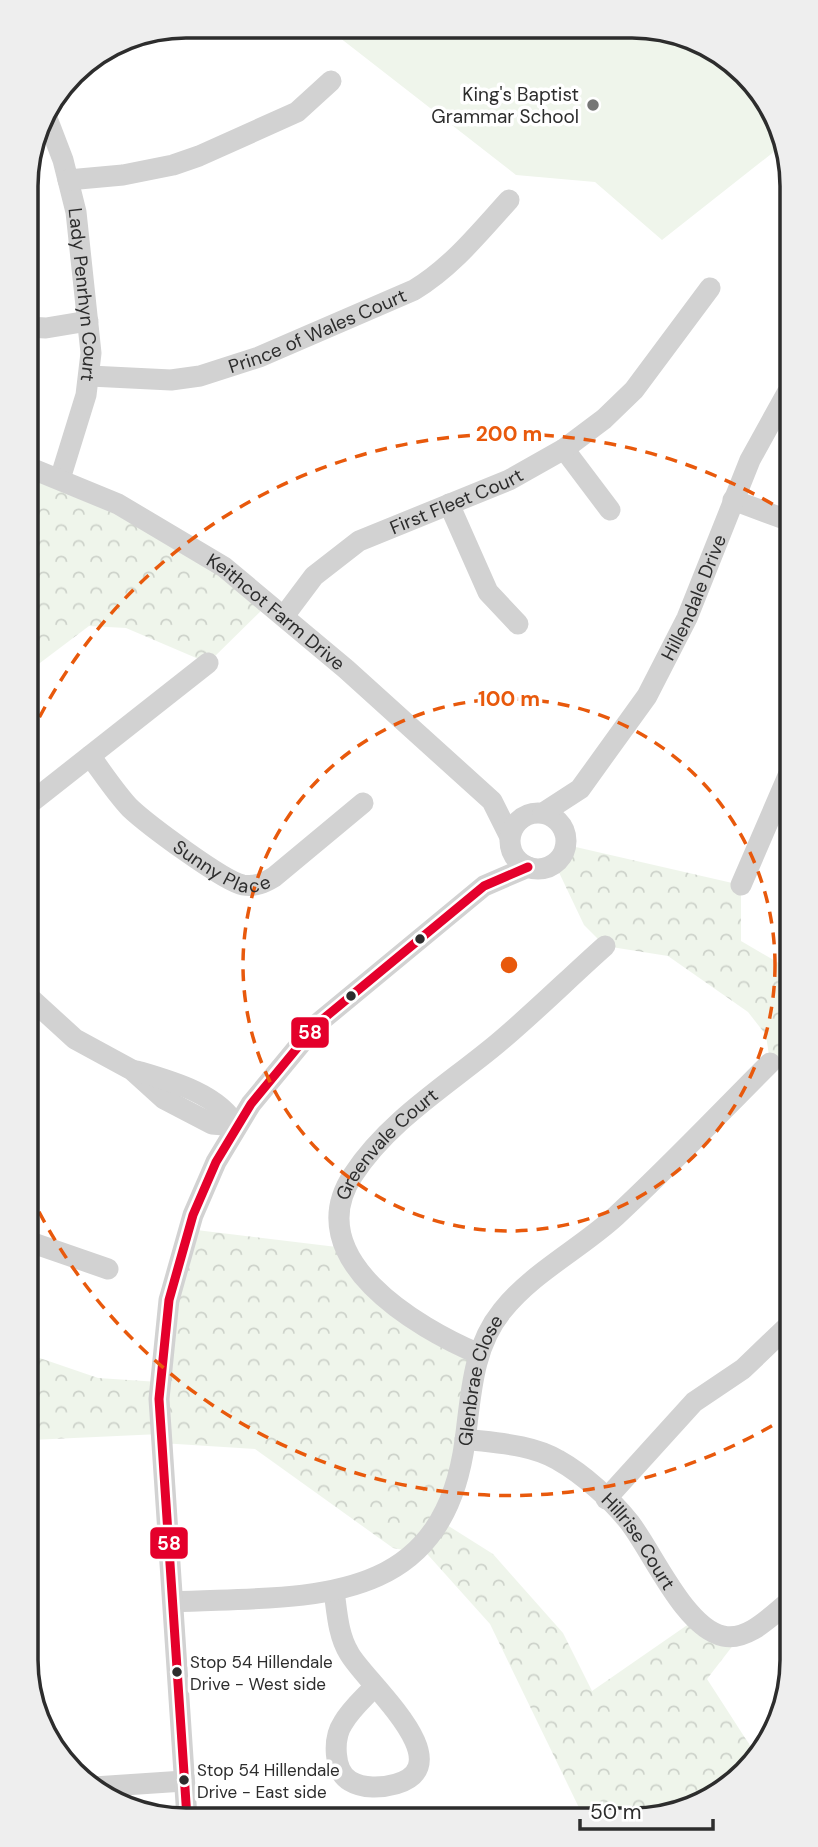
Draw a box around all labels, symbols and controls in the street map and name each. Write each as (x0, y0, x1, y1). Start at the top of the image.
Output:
place label: King's Baptist Grammar School (431, 82, 579, 129)
marker: King's Baptist Grammar School (585, 97, 601, 113)
street label: Lady Penrhyn Court (63, 206, 104, 383)
street label: Prince of Wales Court (225, 282, 410, 379)
text: 200 m (476, 420, 542, 448)
street label: First Fleet Court (386, 462, 527, 540)
street label: Hillendale Drive (655, 531, 732, 665)
street label: Keithcot Farm Drive (202, 547, 351, 676)
text: 100 m (478, 685, 540, 713)
street label: Sunny Place (168, 834, 274, 898)
unlabelled marker (413, 932, 427, 946)
centre of rings (497, 953, 521, 977)
unlabelled marker (344, 989, 358, 1003)
line badge: 58 (290, 1016, 330, 1049)
text: 58 (298, 1020, 322, 1045)
street label: Greenvale Court (330, 1082, 443, 1204)
street label: Glenbrae Close (452, 1310, 508, 1447)
street label: Hillrise Court (596, 1487, 681, 1594)
line badge: 58 (149, 1526, 189, 1560)
text: 58 (157, 1531, 181, 1556)
place label: Stop 54 Hillendale Drive - West side (190, 1651, 333, 1695)
marker: Stop 54 Hillendale Drive - West side (170, 1665, 184, 1679)
place label: Stop 54 Hillendale Drive - East side (197, 1759, 340, 1803)
marker: Stop 54 Hillendale Drive - East side (177, 1773, 191, 1787)
scale bar (580, 1787, 713, 1831)
text: 50 m (590, 1798, 641, 1826)

